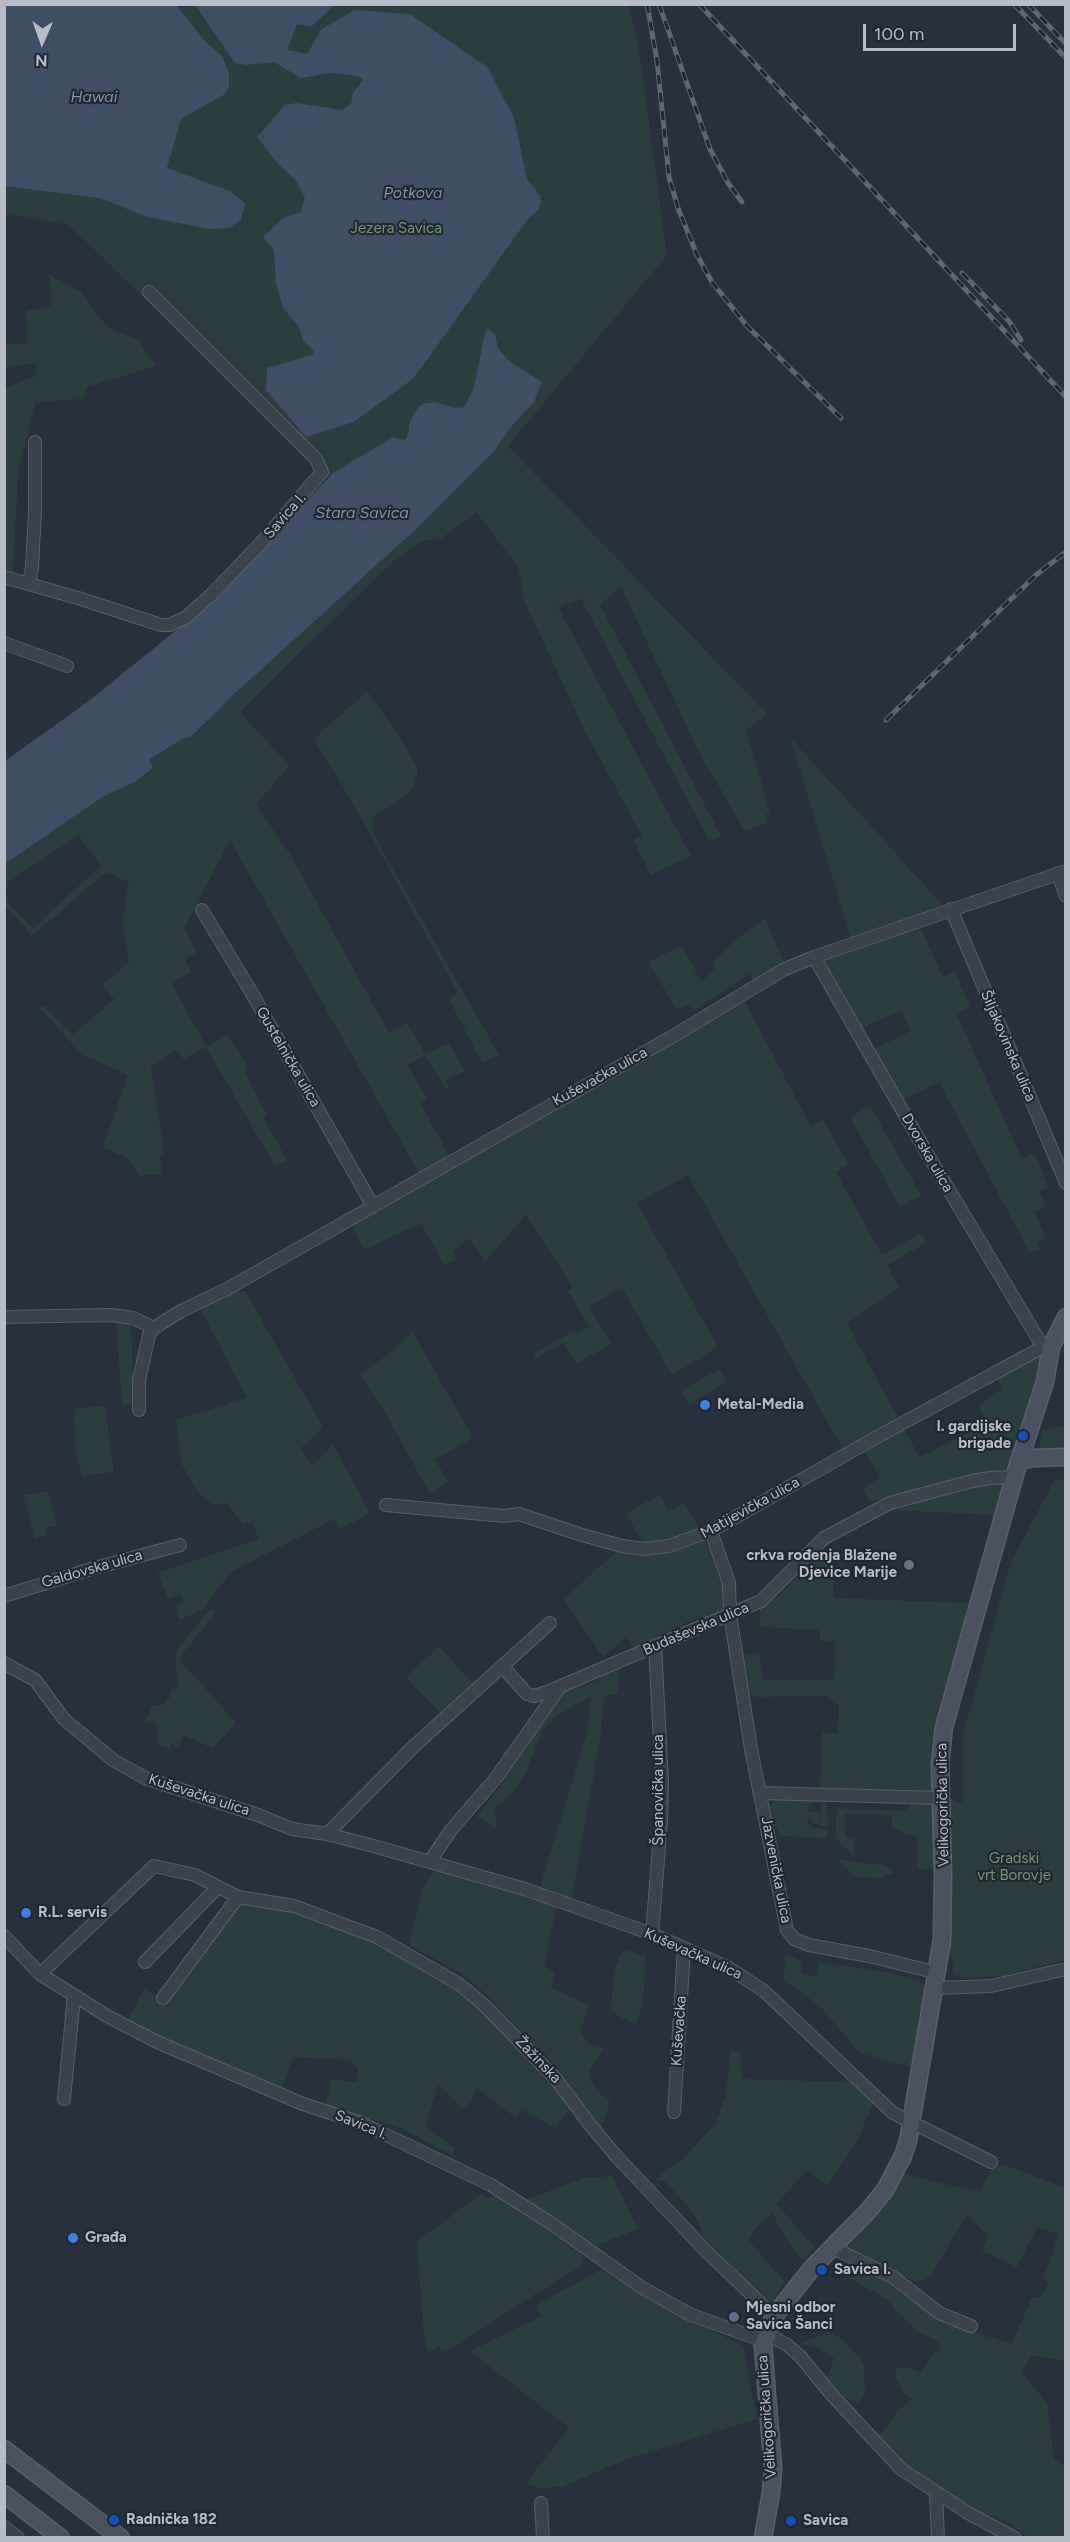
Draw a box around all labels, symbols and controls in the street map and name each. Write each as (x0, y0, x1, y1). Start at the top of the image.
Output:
north arrow (12, 12, 72, 72)
scale bar (866, 12, 1019, 50)
text: 100 m (874, 23, 924, 45)
text: N (35, 51, 48, 70)
water label: Hawai (71, 87, 117, 107)
water label: Potkova (384, 183, 442, 203)
park label: Jezera Savica (350, 220, 442, 238)
street label: Savica I. (260, 489, 310, 543)
water label: Stara Savica (315, 503, 409, 523)
street label: Šiljakovinska ulica (976, 988, 1040, 1104)
street label: Gustelnička ulica (252, 1003, 324, 1111)
street label: Kuševačka ulica (550, 1044, 650, 1110)
street label: Dvorska ulica (897, 1110, 957, 1196)
place label: Metal-Media (717, 1396, 804, 1414)
marker: Metal-Media (698, 1398, 712, 1412)
place label: I. gardijske brigade (936, 1418, 1011, 1453)
marker: I. gardijske brigade (1016, 1429, 1030, 1443)
street label: Matijevička ulica (697, 1473, 803, 1543)
street label: Galdovska ulica (40, 1546, 144, 1592)
place label: crkva rođenja Blažene Djevice Marije (746, 1547, 897, 1582)
marker: crkva rođenja Blažene Djevice Marije (902, 1558, 916, 1572)
street label: Budaševska ulica (640, 1599, 752, 1659)
street label: Španovička ulica (650, 1734, 668, 1846)
street label: Velikogorička ulica (933, 1743, 953, 1867)
street label: Kuševačka ulica (146, 1770, 252, 1820)
street label: Jazvenička ulica (757, 1815, 795, 1925)
park label: Gradski vrt Borovje (977, 1850, 1051, 1885)
place label: R.L. servis (38, 1904, 107, 1922)
marker: R.L. servis (19, 1906, 33, 1920)
street label: Kuševačka ulica (641, 1924, 745, 1984)
street label: Kuševačka (668, 1995, 690, 2067)
street label: Žažinska (511, 2033, 565, 2087)
street label: Savica I. (332, 2106, 390, 2144)
place label: Građa (85, 2229, 127, 2247)
marker: Građa (66, 2231, 80, 2245)
place label: Savica I. (834, 2261, 891, 2279)
marker: Savica I. (815, 2263, 829, 2277)
place label: Mjesni odbor Savica Šanci (746, 2299, 836, 2334)
marker: Mjesni odbor Savica Šanci (727, 2310, 741, 2324)
street label: Velikogorička ulica (754, 2354, 780, 2480)
place label: Radnička 182 (126, 2511, 217, 2529)
place label: Savica (803, 2512, 848, 2530)
marker: Radnička 182 (107, 2513, 121, 2527)
marker: Savica (784, 2514, 798, 2528)

